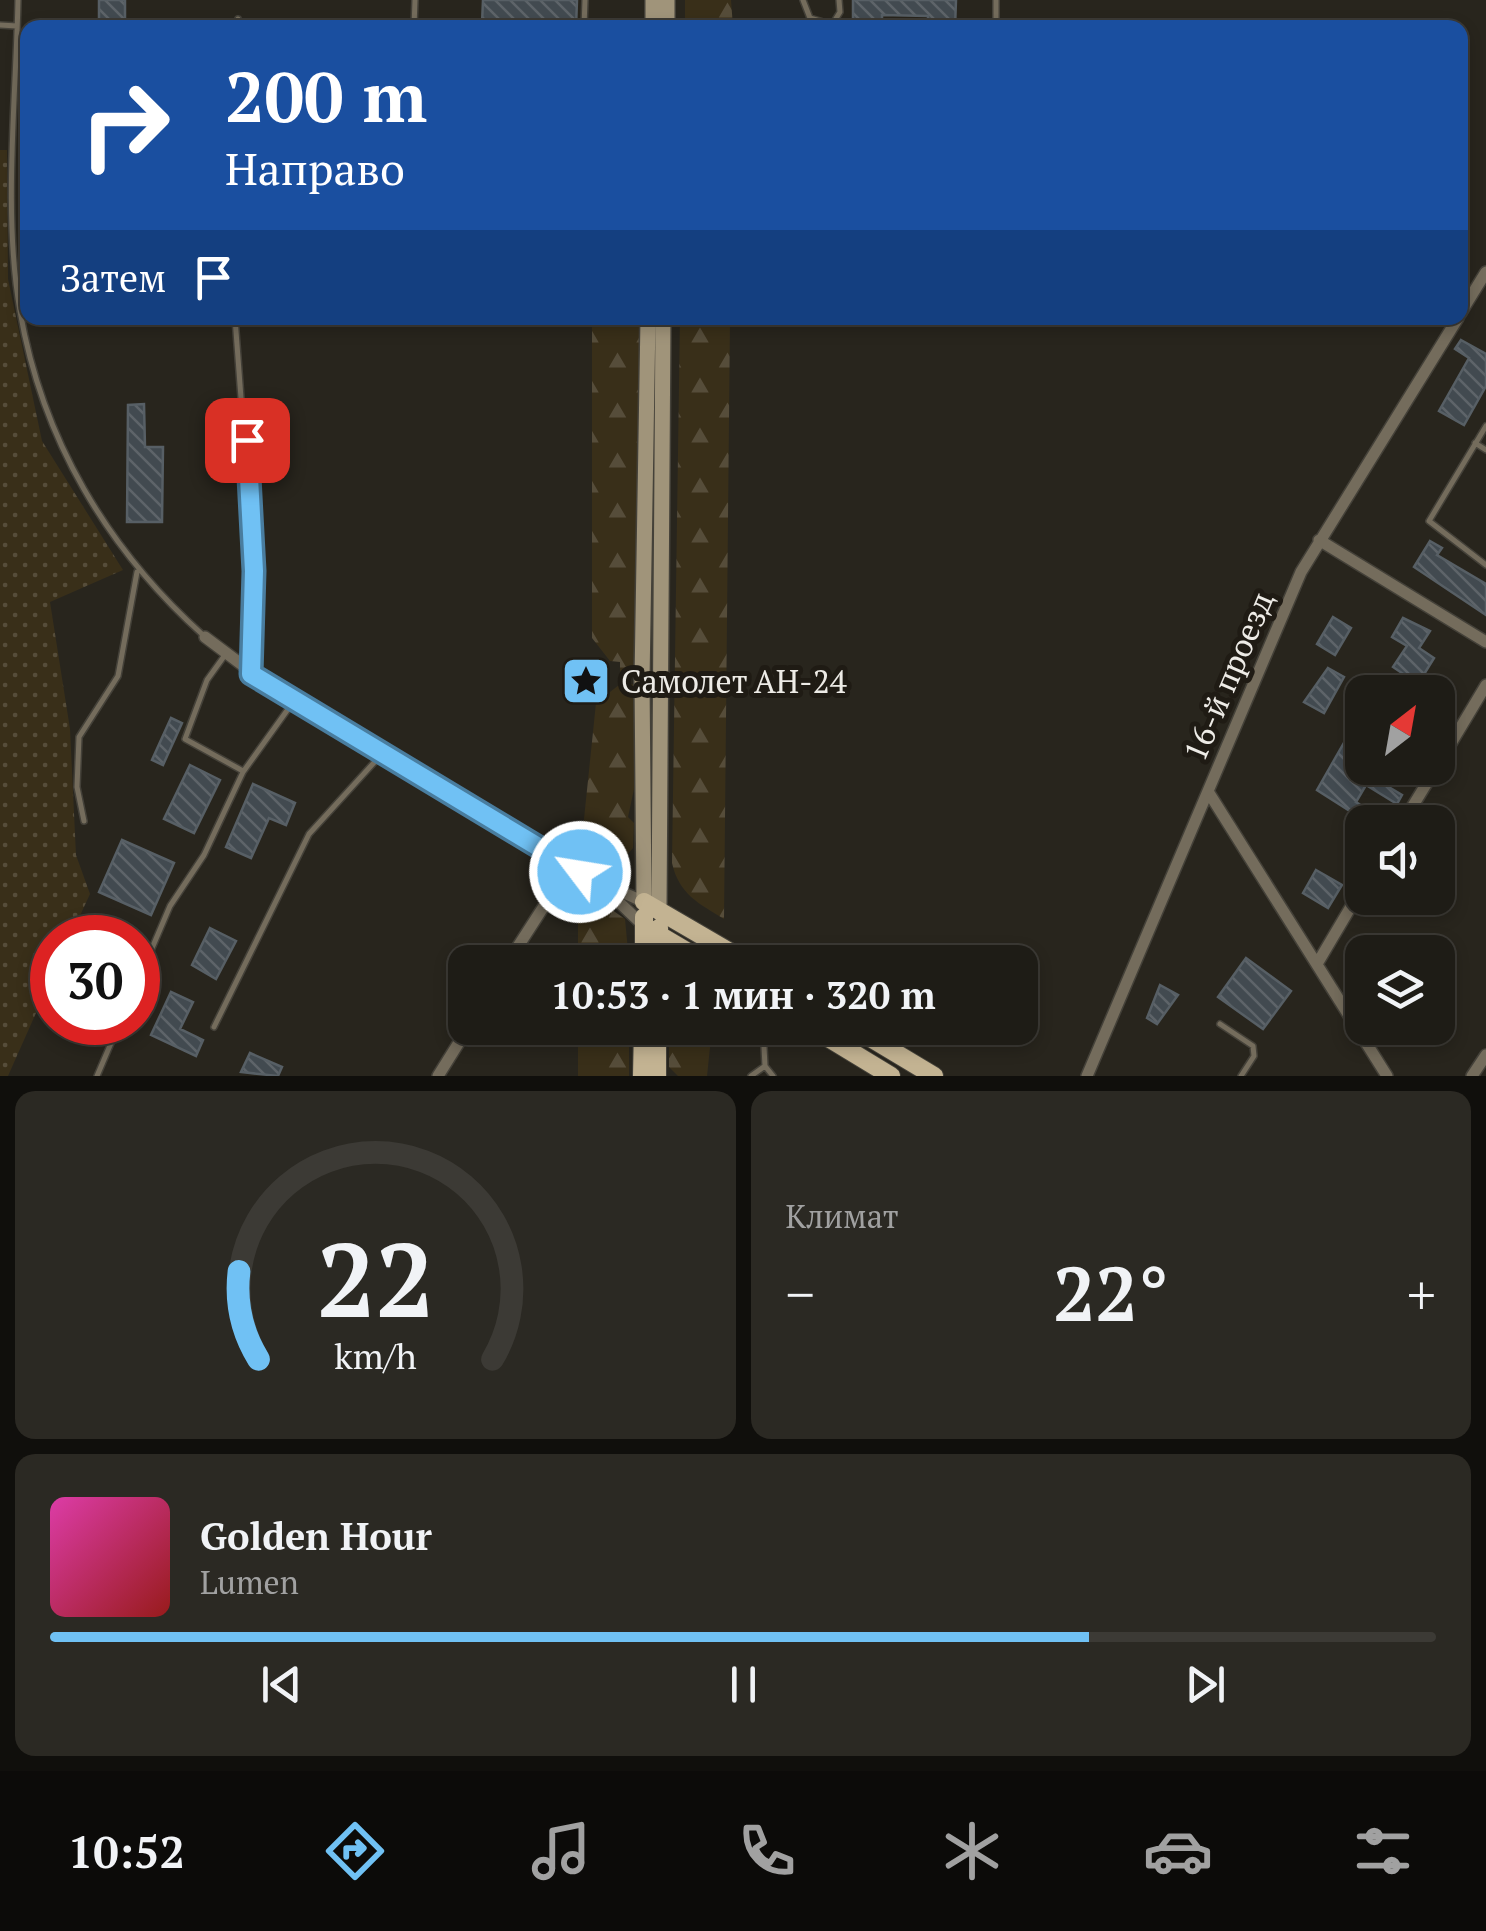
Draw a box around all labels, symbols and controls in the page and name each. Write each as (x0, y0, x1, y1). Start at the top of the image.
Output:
text: 200 m (225, 49, 427, 142)
icon: right (60, 60, 190, 190)
text: Направо (225, 138, 405, 198)
icon: arrive (186, 250, 241, 305)
text: Затем (60, 253, 166, 303)
pin (205, 398, 290, 483)
icon: arrive (220, 413, 275, 468)
street label: 16-й проезд (1173, 585, 1283, 767)
place icon: Самолет АН-24 (560, 655, 612, 707)
place label: Самолет АН-24 (621, 660, 847, 702)
north arrow (1345, 675, 1455, 785)
map controls (1345, 675, 1455, 1045)
button: sound (1345, 805, 1455, 915)
position arrow (528, 820, 632, 924)
speed limit sign: 30 (30, 915, 160, 1045)
button: layers (1345, 935, 1455, 1045)
text: 10:53 · 1 мин · 320 m (550, 970, 936, 1020)
text: Климат (786, 1195, 899, 1237)
text: 22 (316, 1209, 434, 1347)
text: 22° (1053, 1243, 1169, 1342)
text: − (786, 1257, 815, 1330)
text: + (1407, 1257, 1436, 1330)
text: km/h (334, 1332, 417, 1379)
text: Golden Hour (200, 1511, 432, 1561)
text: Lumen (200, 1561, 299, 1603)
icon: previous (254, 1657, 309, 1712)
icon: pause (716, 1657, 771, 1712)
icon: next (1178, 1657, 1233, 1712)
icon: directions (320, 1816, 390, 1886)
icon: music (526, 1816, 596, 1886)
icon: phone (732, 1816, 802, 1886)
icon: climate (937, 1816, 1007, 1886)
icon: car (1143, 1816, 1213, 1886)
icon: filters (1348, 1816, 1418, 1886)
text: 10:52 (68, 1821, 185, 1881)

